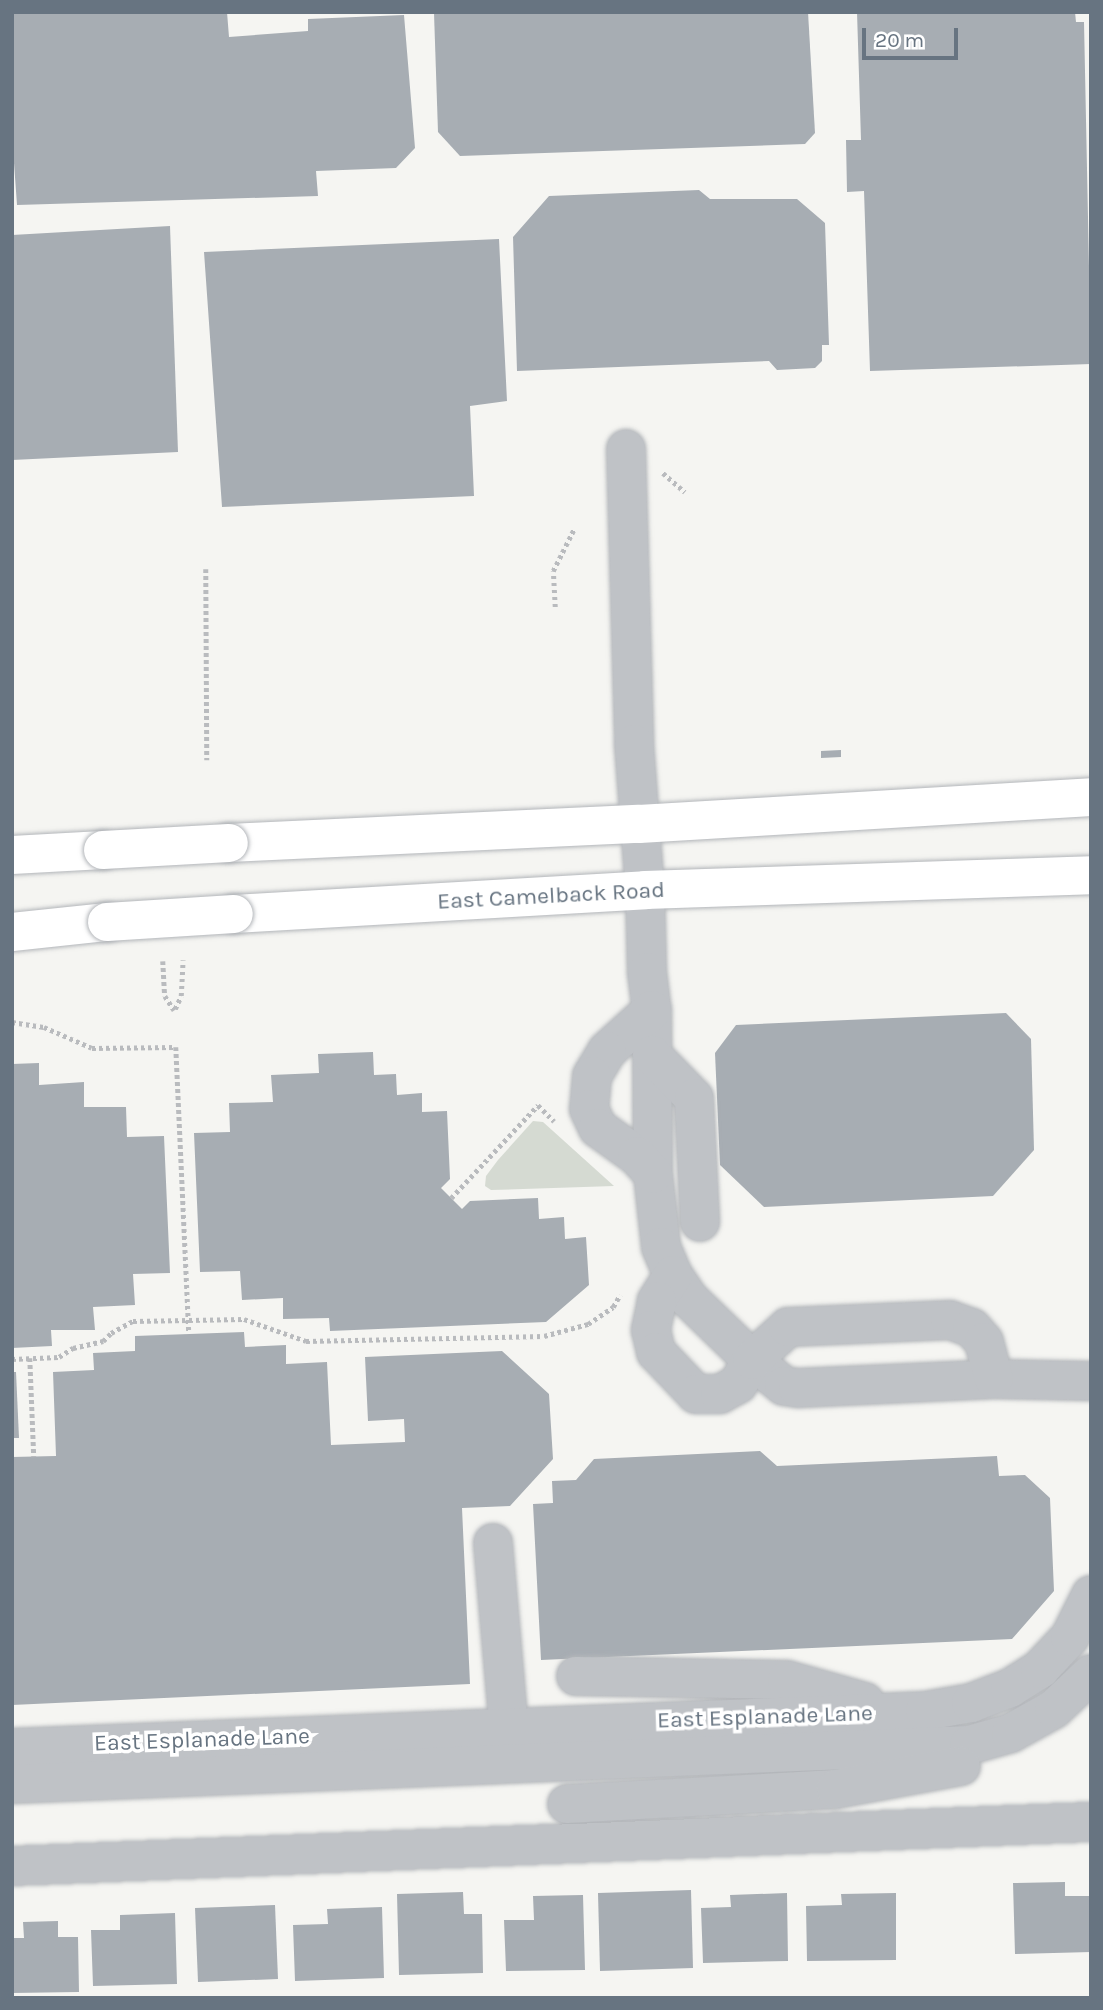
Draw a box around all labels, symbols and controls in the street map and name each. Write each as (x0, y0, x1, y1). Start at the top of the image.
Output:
scale bar (865, 14, 961, 58)
text: 20 m (875, 28, 924, 52)
street label: East Camelback Road (437, 876, 665, 916)
street label: East Esplanade Lane (657, 1699, 873, 1735)
street label: East Esplanade Lane (94, 1722, 310, 1758)

